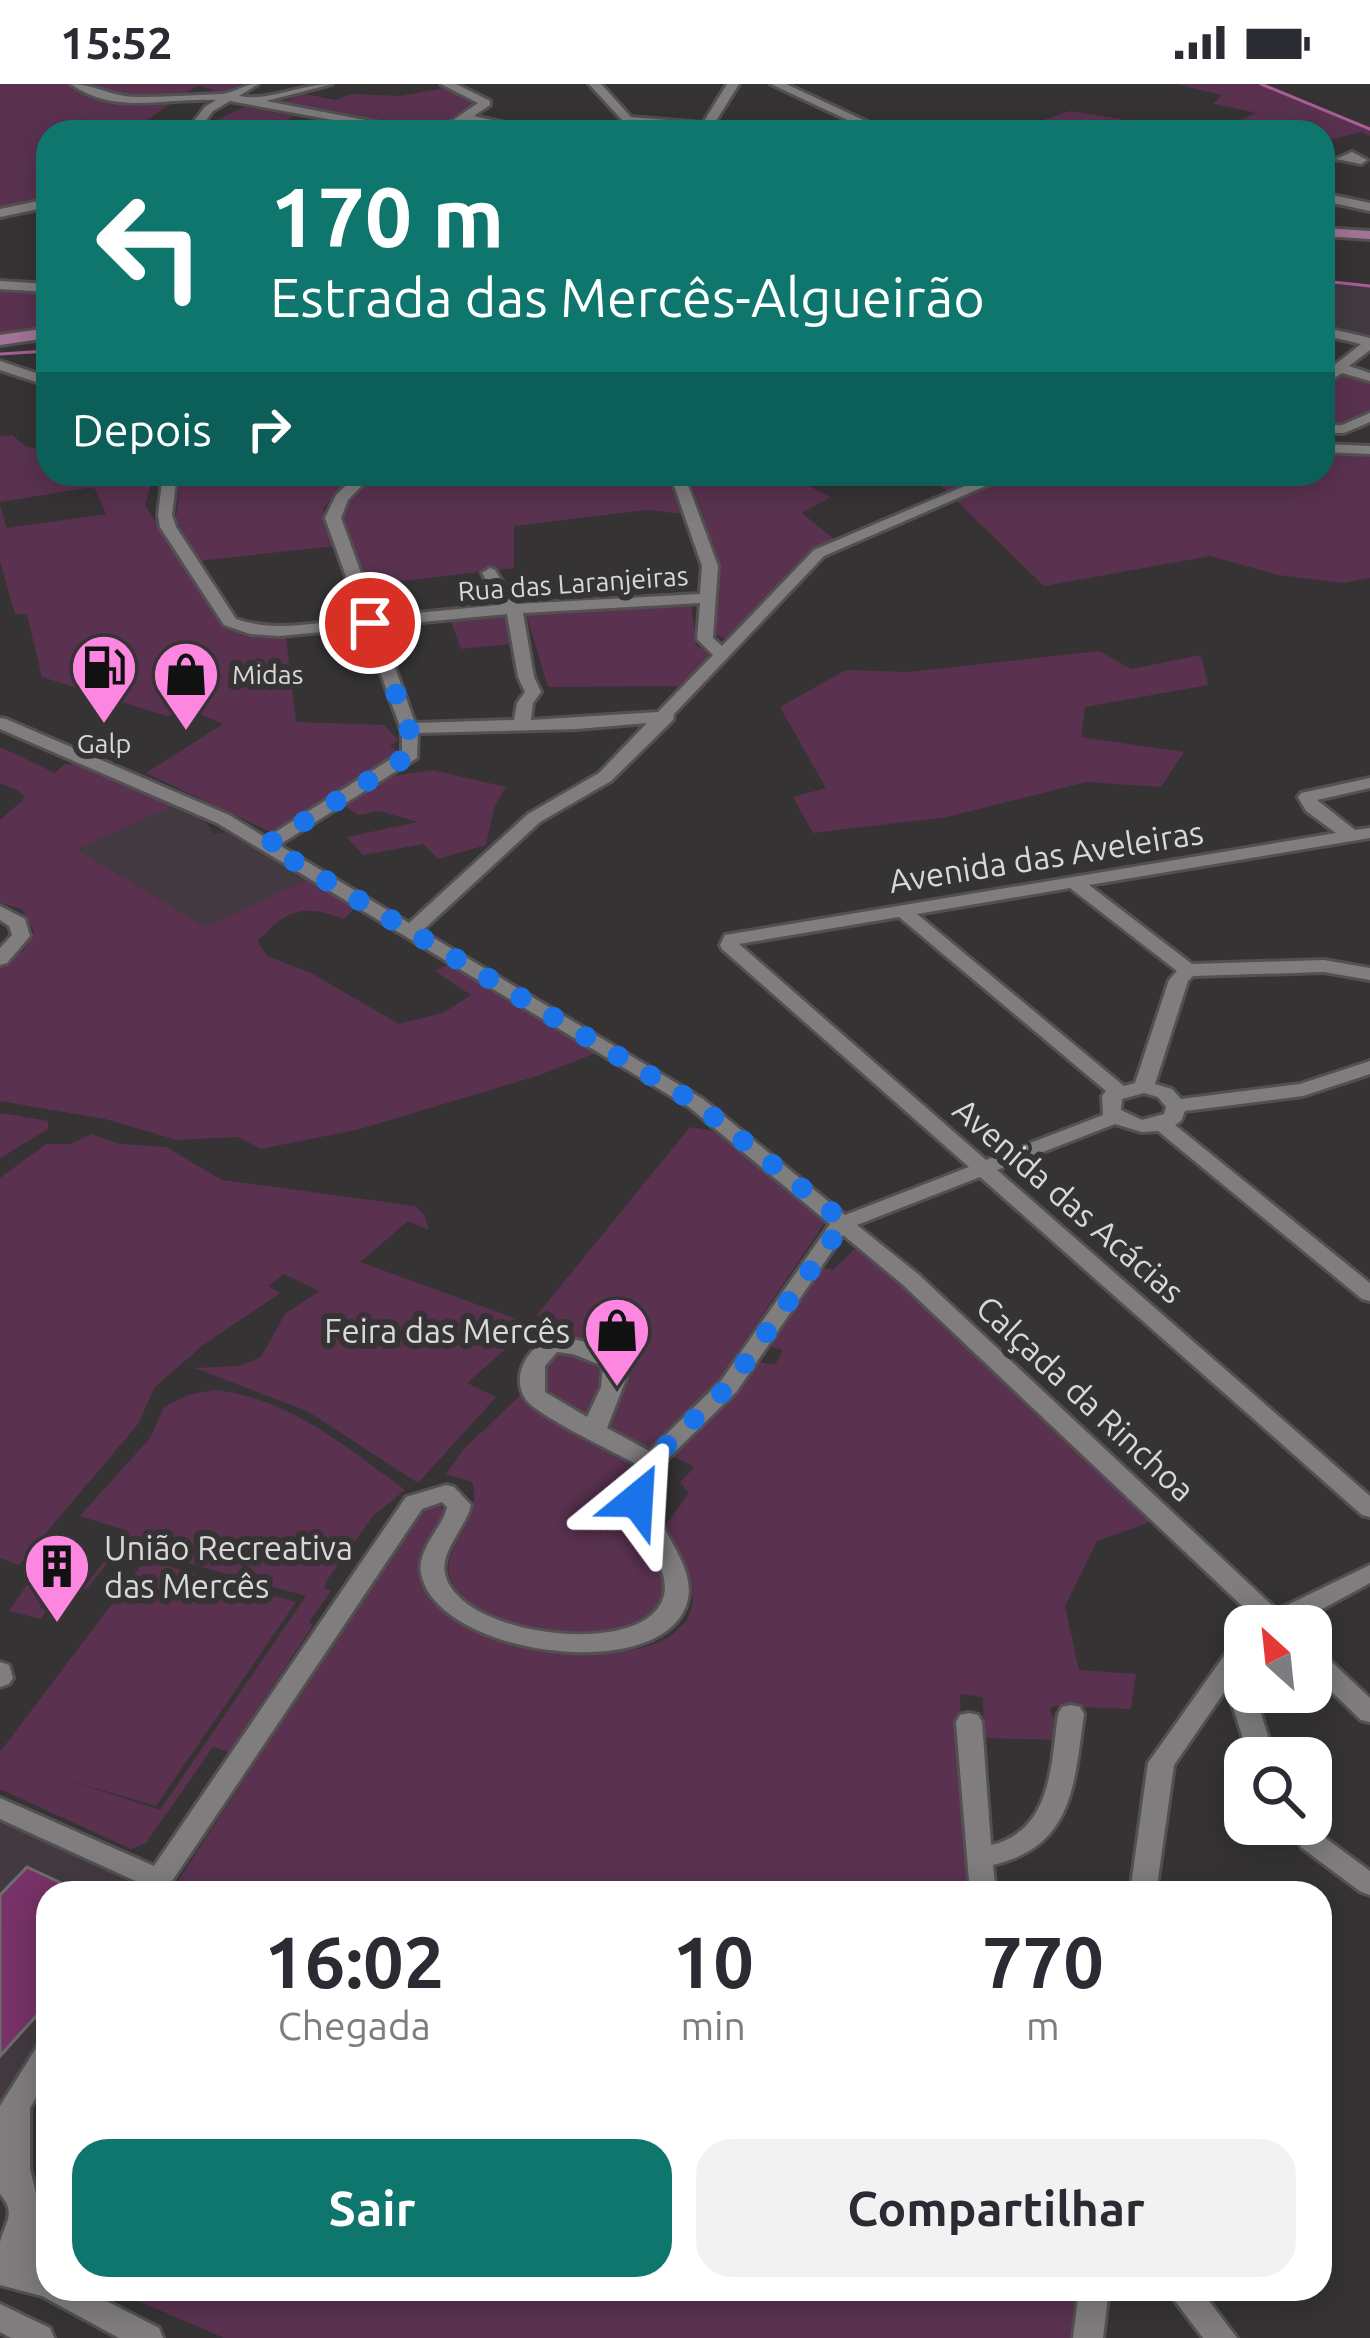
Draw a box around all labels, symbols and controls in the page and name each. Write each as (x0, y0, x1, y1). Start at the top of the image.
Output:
text: 15:52 (60, 17, 173, 68)
icon: left (72, 168, 228, 324)
text: 170 m (270, 169, 504, 263)
text: Estrada das Mercês-Algueirão (270, 267, 985, 327)
icon: right (236, 396, 302, 462)
text: Depois (72, 404, 212, 455)
street label: Rua das Laranjeiras (457, 560, 689, 606)
pin (319, 572, 421, 674)
icon: arrive (337, 590, 403, 656)
fuel station icon: Galp (69, 632, 139, 726)
shop icon: Midas (151, 639, 221, 733)
place label: Midas (232, 659, 303, 689)
place label: Galp (77, 728, 131, 758)
street label: Avenida das Aveleiras (886, 813, 1206, 899)
street label: Avenida das Acácias (947, 1090, 1191, 1310)
street label: Calçada da Rinchoa (970, 1288, 1202, 1508)
shop icon: Feira das Mercês (582, 1295, 652, 1389)
place label: Feira das Mercês (324, 1312, 570, 1349)
position arrow (574, 1437, 700, 1563)
place label: União Recreativa das Mercês (104, 1529, 353, 1604)
building icon: União Recreativa das Mercês (22, 1531, 92, 1625)
north arrow (1224, 1605, 1332, 1713)
map controls (1224, 1605, 1332, 1845)
button: search (1224, 1737, 1332, 1845)
text: 16:02 (264, 1921, 444, 2002)
text: 10 (673, 1921, 754, 2002)
text: 770 (982, 1921, 1104, 2002)
text: Chegada (278, 2004, 431, 2047)
text: min (680, 2004, 746, 2047)
text: m (1026, 2004, 1060, 2047)
button: Sair (72, 2139, 672, 2277)
button: Compartilhar (696, 2139, 1296, 2277)

